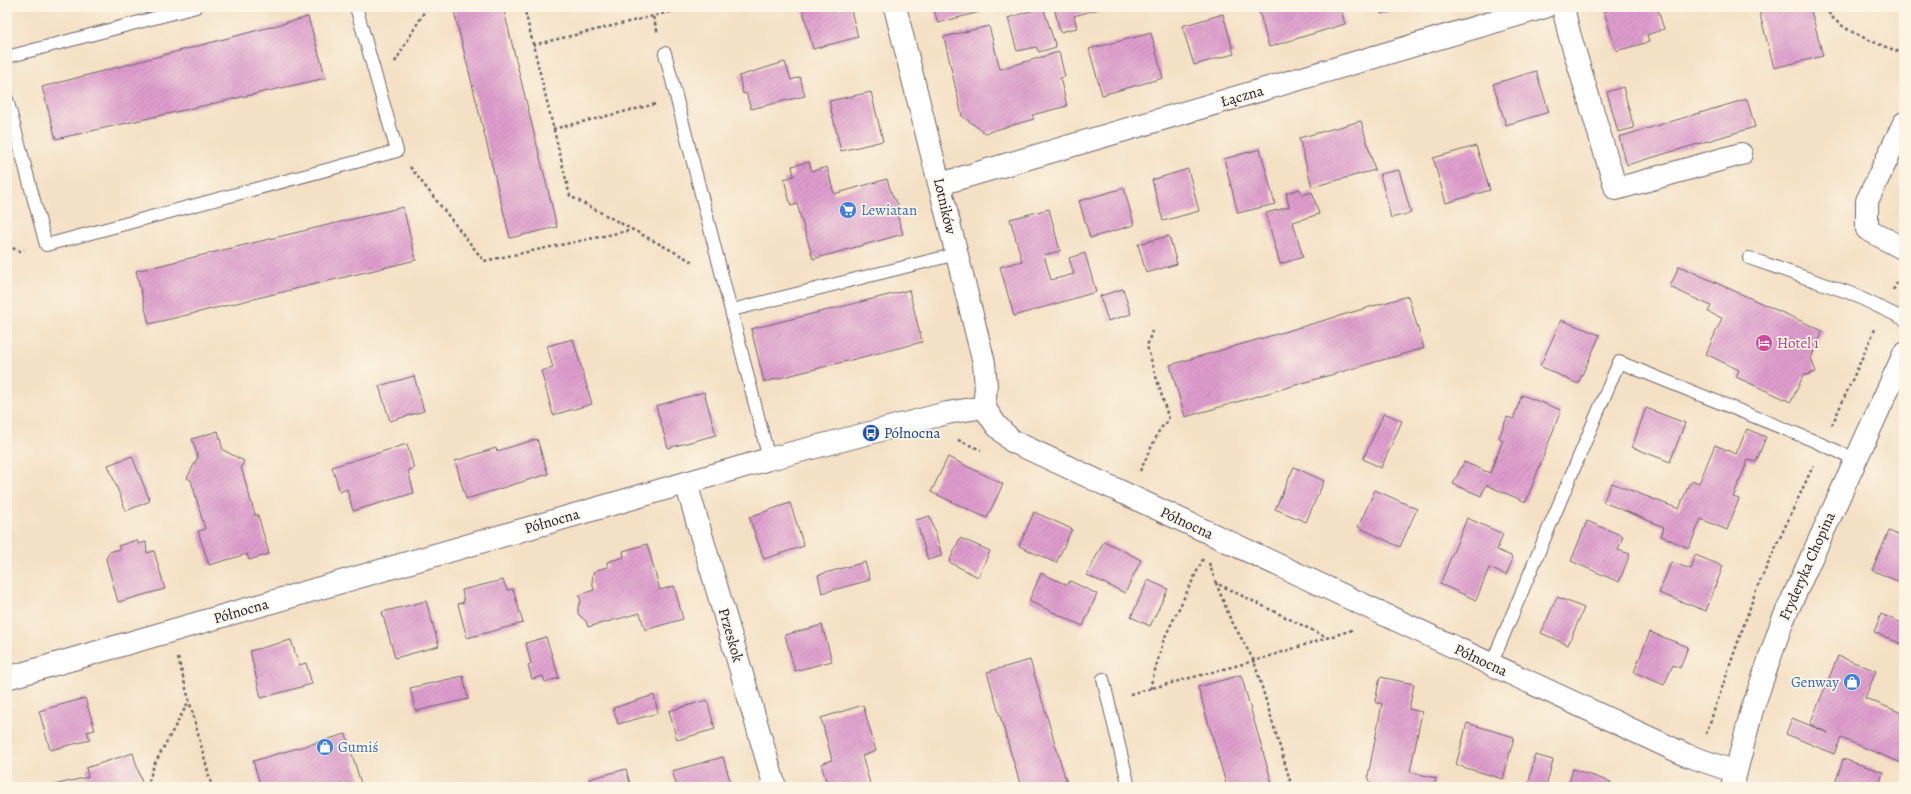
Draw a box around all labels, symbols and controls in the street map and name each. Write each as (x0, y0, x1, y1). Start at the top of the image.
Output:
street label: Łączna (1218, 80, 1266, 112)
street label: Lotników (929, 176, 961, 237)
supermarket icon: Lewiatan (838, 200, 858, 220)
place label: Lewiatan (861, 200, 917, 220)
hotel icon: Hotel 1 (1754, 333, 1774, 353)
place label: Hotel 1 (1777, 333, 1819, 353)
bus stop icon: Północna (861, 423, 881, 443)
place label: Północna (884, 423, 940, 443)
street label: Północna (1157, 502, 1217, 544)
street label: Północna (522, 504, 582, 538)
street label: Fryderyka Chopina (1774, 509, 1840, 623)
street label: Północna (211, 594, 271, 628)
street label: Przeskok (714, 606, 748, 665)
street label: Północna (1451, 639, 1511, 681)
place label: Genway (1791, 672, 1839, 692)
shop icon: Genway (1842, 672, 1862, 692)
shop icon: Gumiś (315, 737, 335, 757)
place label: Gumiś (338, 737, 379, 757)

